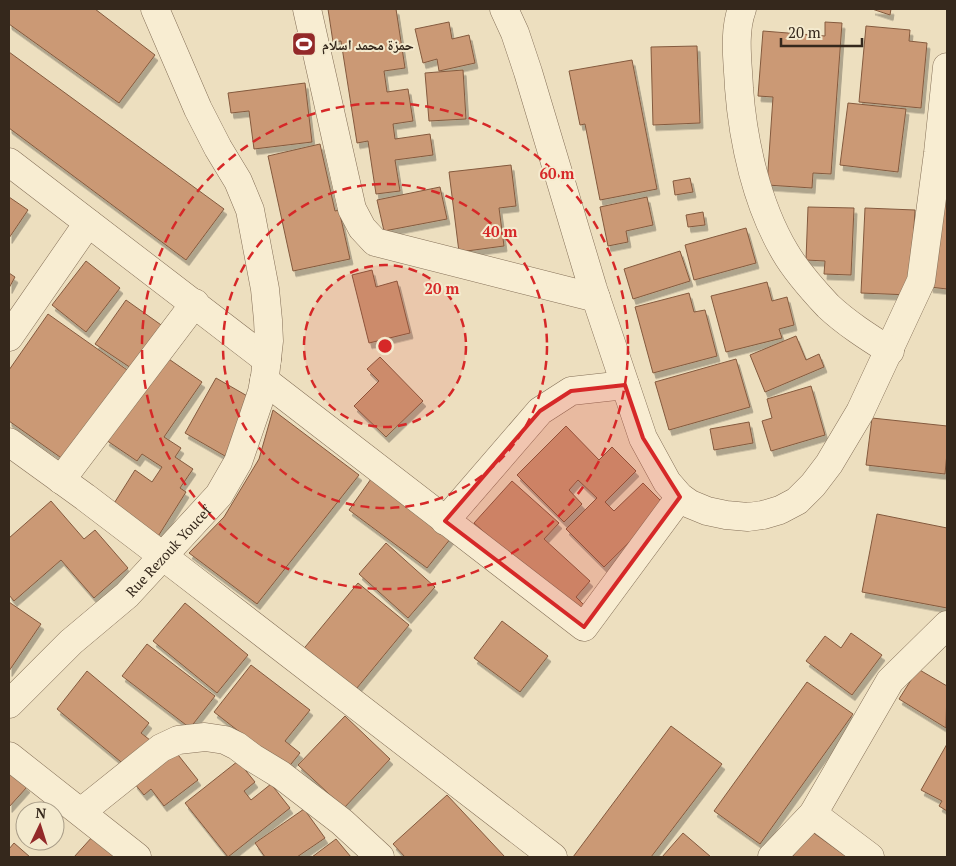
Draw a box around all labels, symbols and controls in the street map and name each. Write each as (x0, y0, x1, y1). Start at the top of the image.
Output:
scale bar (781, 15, 862, 47)
text: 20 m (788, 22, 821, 42)
sports icon: حمزة محمد اسلام (291, 31, 317, 57)
place label: حمزة محمد اسلام (322, 35, 414, 55)
text: 60 m (540, 163, 575, 183)
text: 40 m (483, 221, 518, 241)
text: 20 m (425, 278, 460, 298)
centre of rings (376, 337, 394, 355)
street label: Rue Rezouk Youcef (121, 500, 215, 600)
north arrow (15, 801, 65, 851)
text: N (35, 803, 47, 822)

